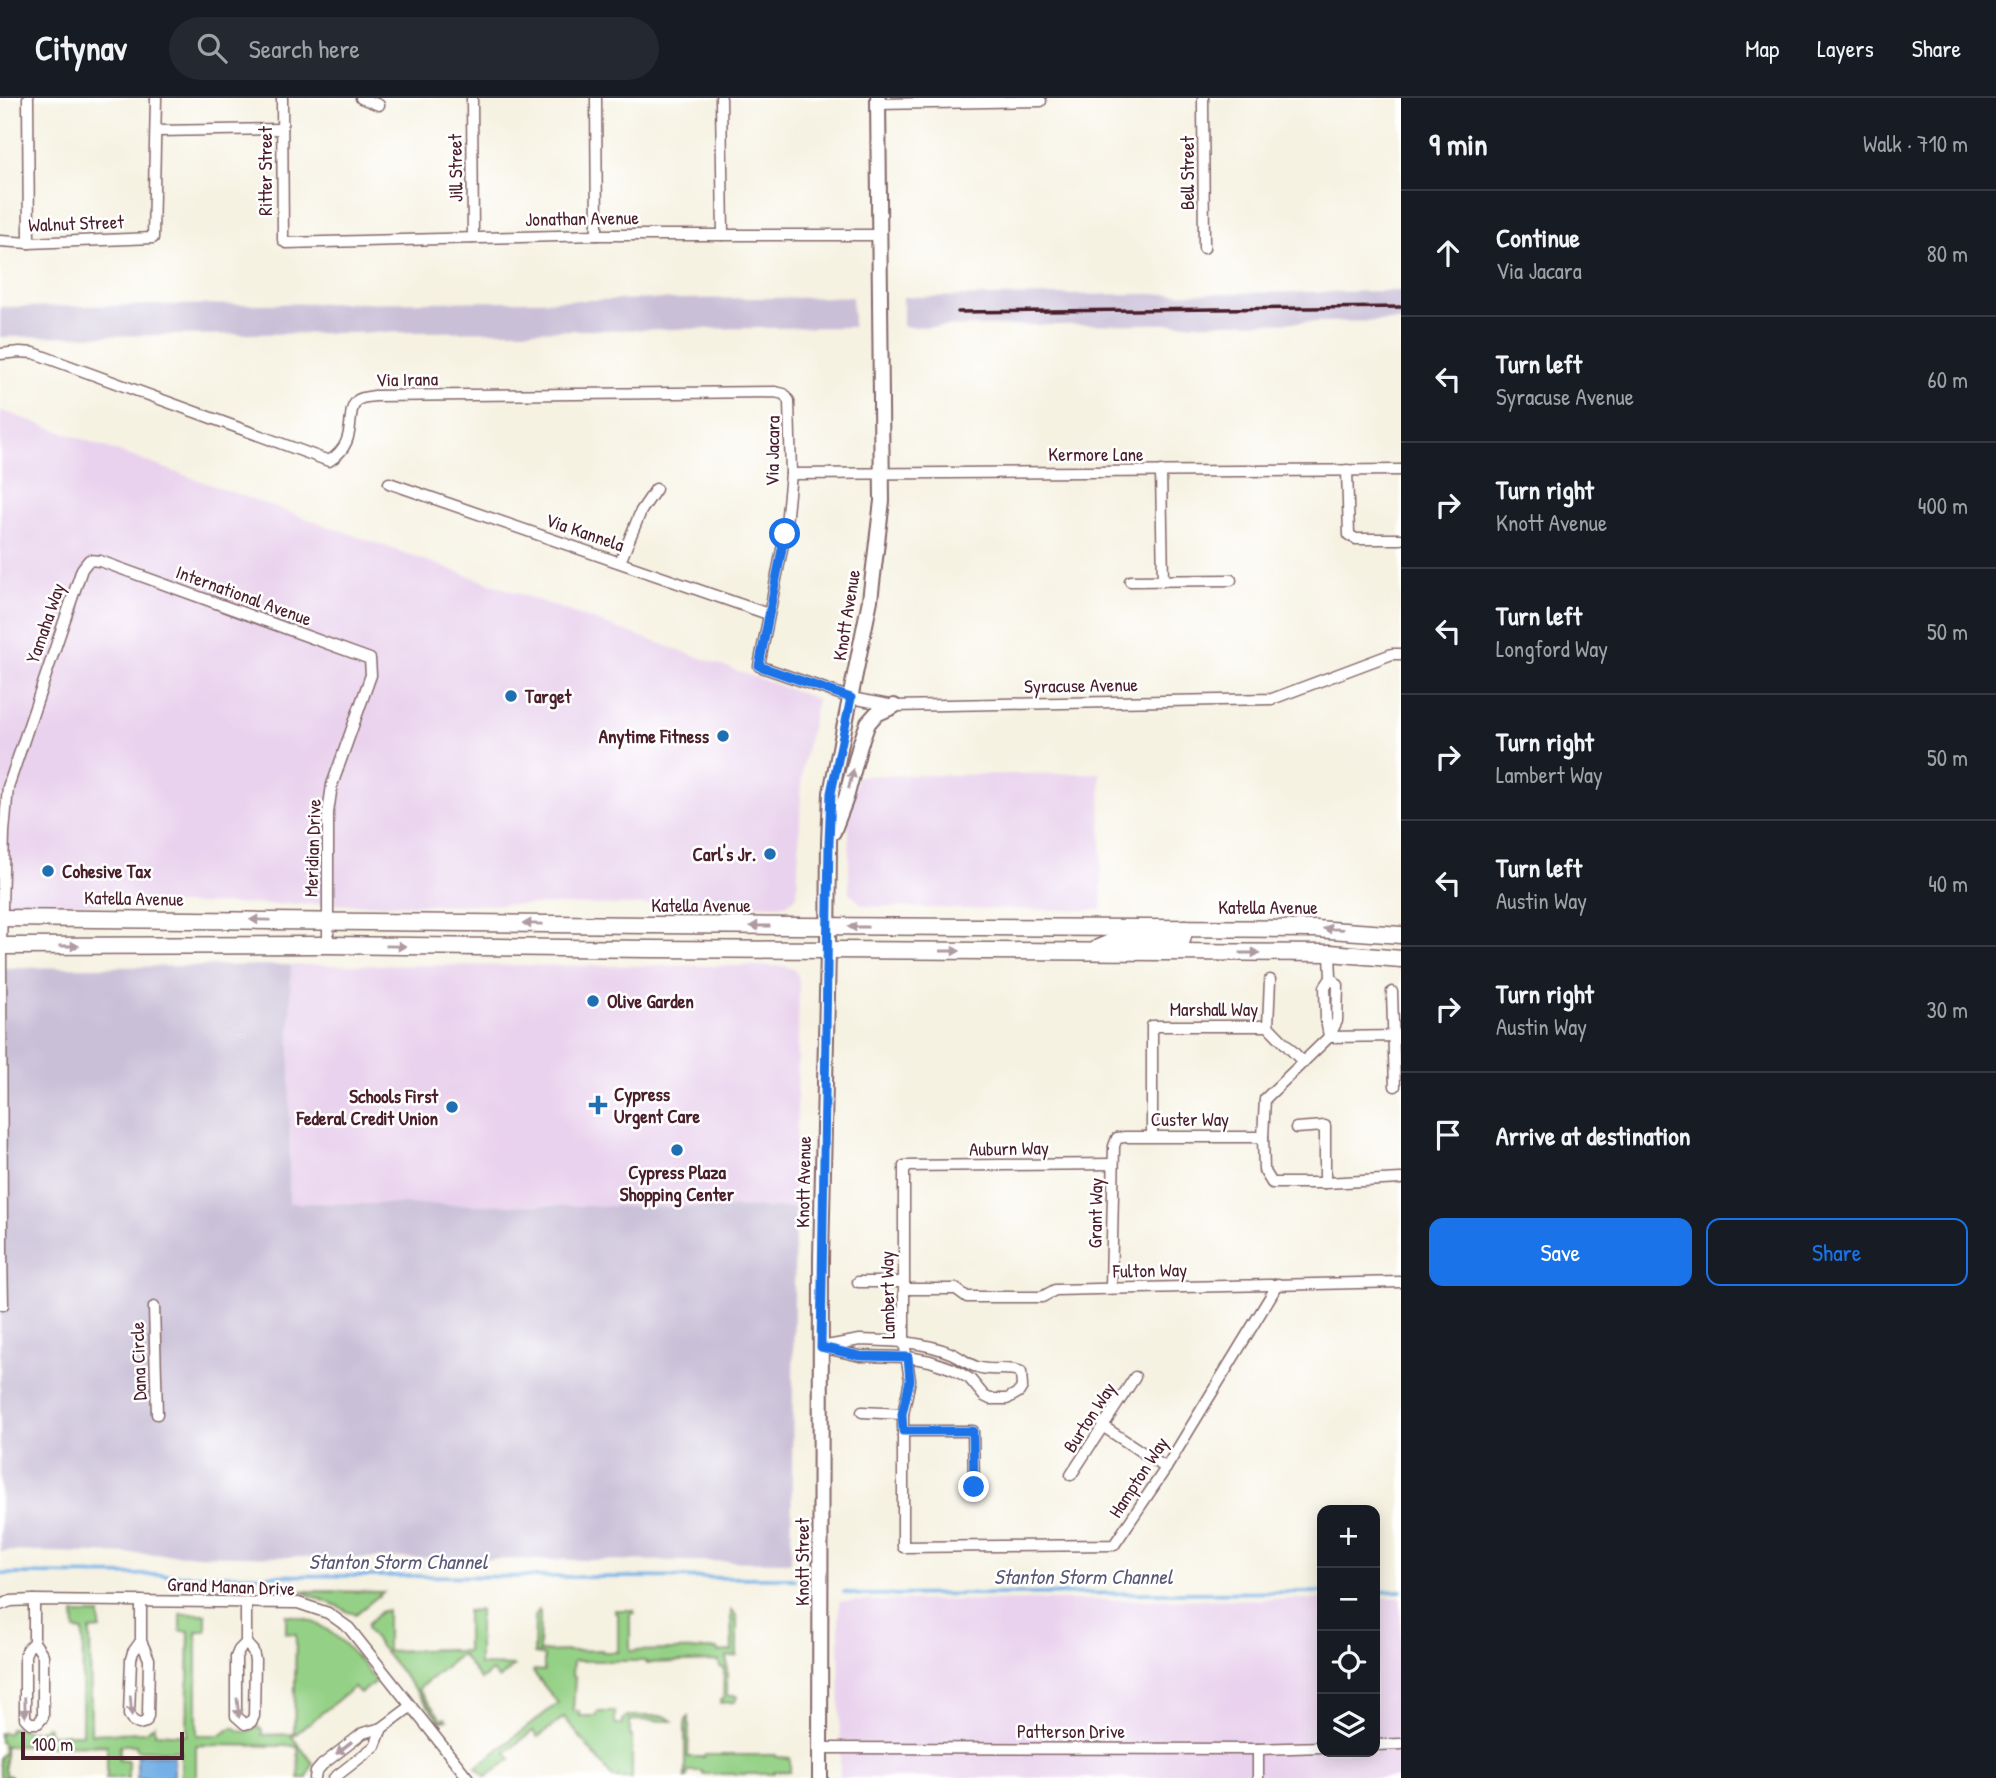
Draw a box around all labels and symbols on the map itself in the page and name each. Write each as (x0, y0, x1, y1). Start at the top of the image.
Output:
street label: Ritter Street (252, 126, 278, 216)
street label: Jill Street (441, 133, 469, 202)
street label: Bell Street (1174, 136, 1200, 210)
street label: Jonathan Avenue (525, 204, 640, 232)
street label: Walnut Street (28, 208, 125, 238)
street label: Via Irana (376, 365, 439, 393)
street label: Via Jacara (758, 415, 786, 487)
street label: Kermore Lane (1048, 441, 1144, 467)
street label: Via Kannela (542, 506, 628, 558)
route start (769, 518, 800, 549)
street label: International Avenue (173, 558, 316, 632)
street label: Knott Avenue (826, 567, 866, 662)
street label: Yamaha Way (19, 579, 71, 667)
street label: Syracuse Avenue (1024, 671, 1139, 699)
place label: Target (524, 683, 573, 710)
marker: Target (503, 688, 519, 704)
place label: Anytime Fitness (599, 723, 710, 750)
marker: Anytime Fitness (715, 728, 731, 744)
one-way arrow (846, 768, 857, 790)
street label: Meridian Drive (297, 798, 327, 898)
place label: Carl's Jr. (693, 841, 756, 867)
marker: Carl's Jr. (762, 846, 778, 862)
place label: Cohesive Tax (62, 858, 152, 884)
marker: Cohesive Tax (40, 863, 56, 879)
street label: Katella Avenue (84, 884, 184, 912)
street label: Katella Avenue (651, 892, 751, 918)
street label: Katella Avenue (1218, 894, 1318, 920)
one-way arrow (249, 915, 271, 926)
one-way arrow (521, 918, 543, 930)
one-way arrow (749, 920, 771, 932)
one-way arrow (847, 921, 869, 933)
one-way arrow (1322, 924, 1344, 935)
one-way arrow (58, 940, 80, 952)
one-way arrow (386, 940, 408, 952)
one-way arrow (939, 945, 961, 957)
one-way arrow (1239, 947, 1261, 959)
place label: Olive Garden (607, 988, 694, 1014)
marker: Olive Garden (585, 993, 601, 1009)
street label: Marshall Way (1170, 996, 1258, 1022)
place label: Cypress Urgent Care (614, 1081, 700, 1130)
place label: Schools First Federal Credit Union (296, 1083, 439, 1131)
marker: Cypress Urgent Care (588, 1095, 608, 1115)
marker: Schools First Federal Credit Union (444, 1099, 460, 1115)
street label: Custer Way (1151, 1106, 1229, 1132)
street label: Auburn Way (969, 1134, 1049, 1162)
street label: Knott Avenue (789, 1135, 817, 1228)
marker: Cypress Plaza Shopping Center (669, 1142, 685, 1158)
place label: Cypress Plaza Shopping Center (620, 1159, 735, 1208)
street label: Grant Way (1081, 1177, 1109, 1249)
street label: Lambert Way (873, 1251, 901, 1339)
street label: Fulton Way (1112, 1256, 1187, 1284)
street label: Dana Circle (124, 1321, 152, 1401)
street label: Burton Way (1057, 1377, 1121, 1457)
street label: Hampton Way (1102, 1431, 1174, 1523)
route end (958, 1471, 989, 1502)
street label: Knott Street (789, 1518, 815, 1606)
water label: Stanton Storm Channel (309, 1547, 489, 1576)
water label: Stanton Storm Channel (994, 1562, 1174, 1591)
street label: Grand Manan Drive (167, 1571, 296, 1601)
one-way arrow (125, 1695, 136, 1717)
one-way arrow (20, 1696, 31, 1718)
one-way arrow (232, 1697, 243, 1719)
street label: Patterson Drive (1017, 1718, 1126, 1744)
scale bar (21, 1729, 184, 1761)
one-way arrow (336, 1740, 354, 1755)

